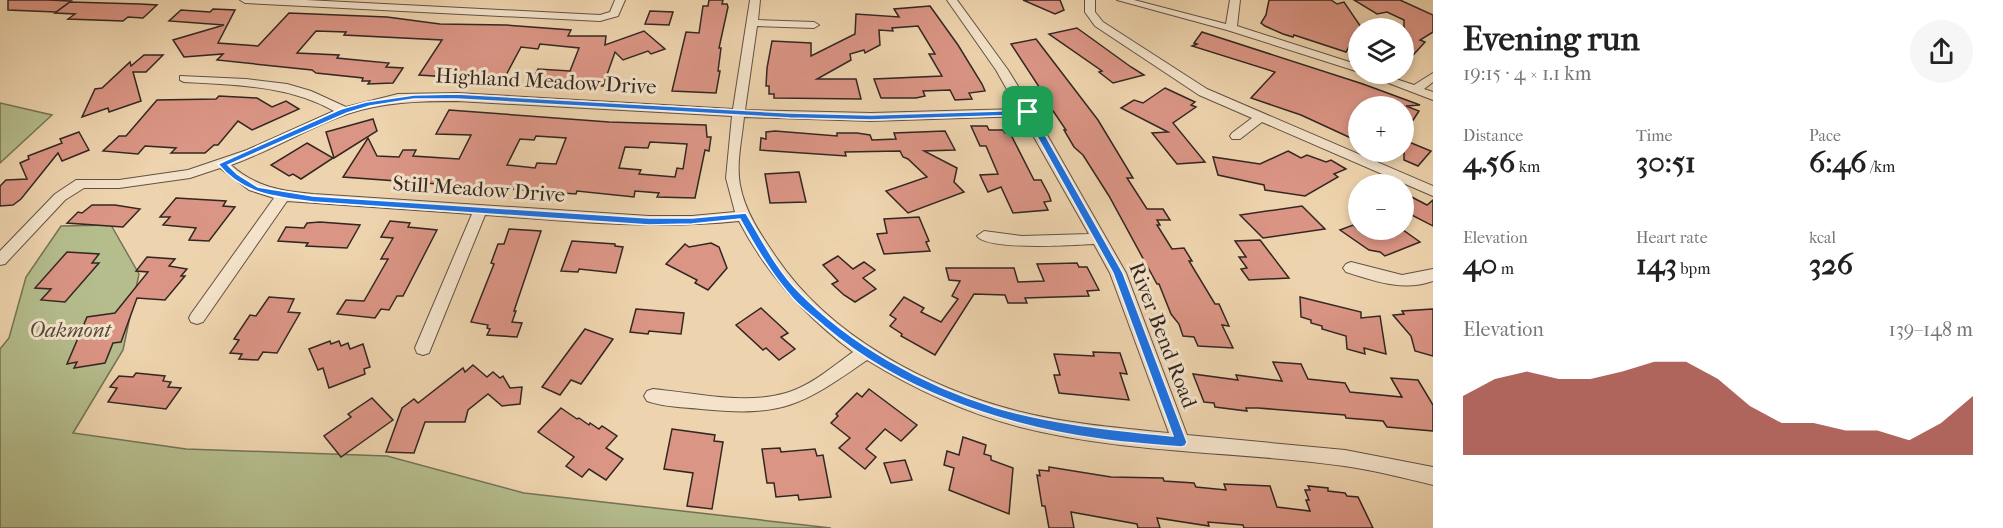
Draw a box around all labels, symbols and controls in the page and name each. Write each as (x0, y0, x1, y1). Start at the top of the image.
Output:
map controls (1348, 18, 1414, 240)
button: layers (1348, 18, 1414, 84)
text: Evening run (1463, 20, 1640, 59)
button: share (1910, 20, 1973, 83)
text: 19:15 · 4 × 1.1 km (1463, 62, 1591, 85)
street label: Highland Meadow Drive (435, 63, 657, 99)
pin (1002, 86, 1053, 137)
icon: arrive (1011, 95, 1044, 128)
button: + (1348, 96, 1414, 162)
text: Distance (1463, 126, 1523, 145)
text: Time (1636, 126, 1672, 145)
text: Pace (1809, 126, 1841, 145)
text: 4.56 (1463, 145, 1515, 180)
text: 30:51 (1636, 145, 1696, 180)
text: 6:46 (1809, 145, 1866, 180)
text: km (1515, 157, 1540, 176)
text: /km (1866, 157, 1895, 176)
street label: Still Meadow Drive (392, 171, 566, 207)
button: − (1348, 174, 1414, 240)
text: Elevation (1463, 228, 1528, 247)
text: Heart rate (1636, 228, 1708, 247)
text: kcal (1809, 228, 1836, 247)
text: 40 (1463, 247, 1497, 282)
text: 143 (1636, 247, 1677, 282)
text: 326 (1809, 247, 1853, 282)
street label: River Bend Road (1124, 259, 1202, 412)
text: m (1497, 259, 1514, 278)
text: bpm (1677, 259, 1710, 278)
park label: Oakmont (29, 318, 112, 342)
text: Elevation (1463, 318, 1544, 341)
text: 139–148 m (1889, 318, 1973, 341)

